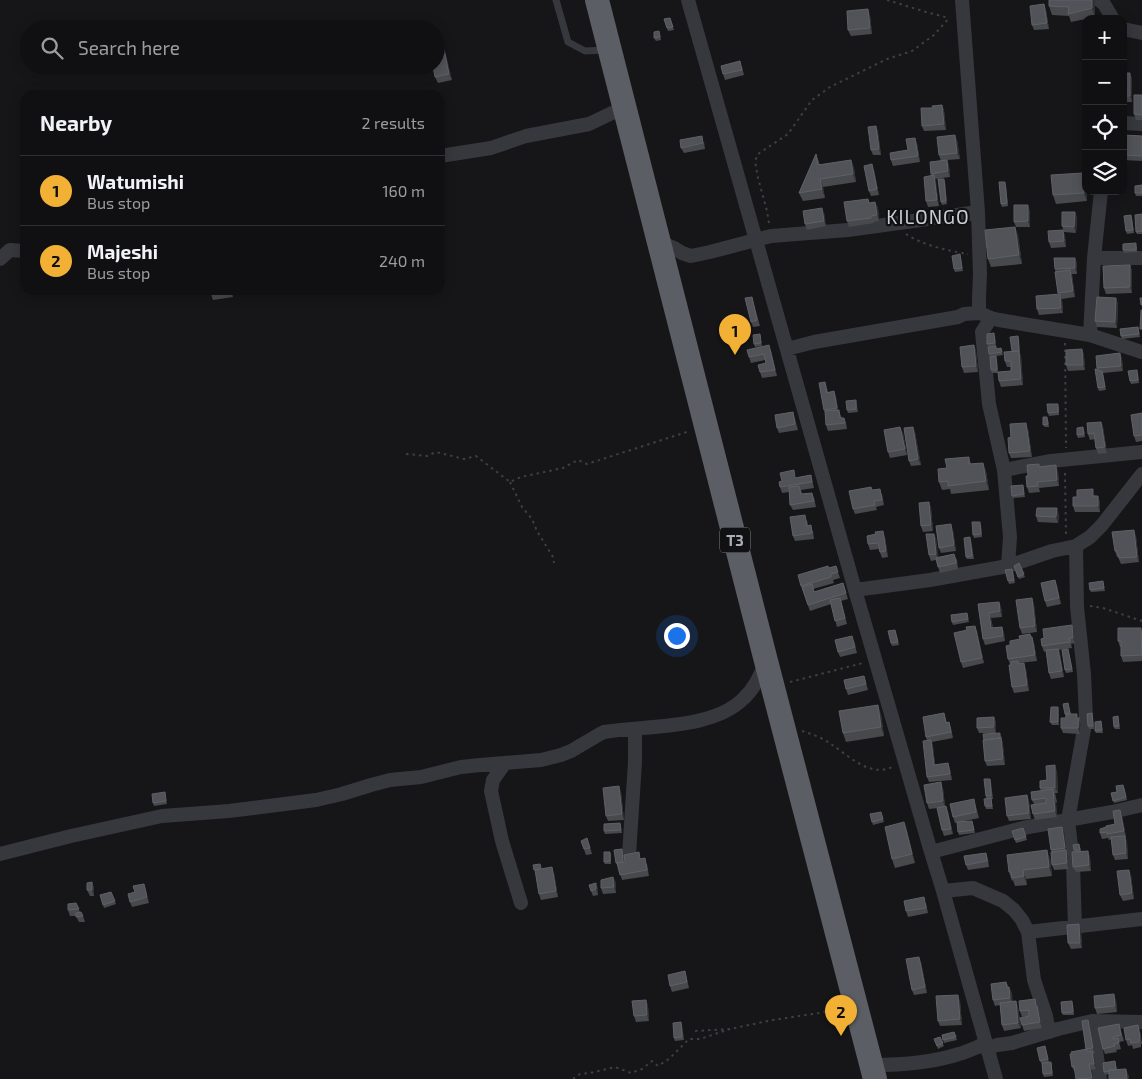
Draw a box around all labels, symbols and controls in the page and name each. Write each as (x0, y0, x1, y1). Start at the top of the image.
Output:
map controls (1082, 15, 1127, 195)
button: + (1082, 15, 1127, 60)
search box (20, 20, 445, 75)
icon: search (38, 34, 66, 62)
text: Search here (78, 36, 180, 59)
button: − (1082, 60, 1127, 105)
button: locate (1082, 105, 1127, 150)
text: Nearby (40, 110, 112, 135)
text: 2 results (362, 113, 425, 132)
button: layers (1082, 150, 1127, 195)
text: Watumishi (87, 170, 184, 193)
text: 1 (53, 181, 59, 200)
text: 160 m (382, 181, 425, 200)
text: Bus stop (87, 193, 150, 212)
district label: KILONGO (886, 205, 970, 228)
text: Majeshi (87, 240, 158, 263)
text: 2 (51, 251, 61, 270)
text: 240 m (379, 251, 425, 270)
text: Bus stop (87, 263, 150, 282)
pin: 1 (719, 314, 751, 355)
road number: T3 (720, 528, 750, 552)
your location (664, 623, 690, 649)
pin: 2 (825, 995, 857, 1036)

